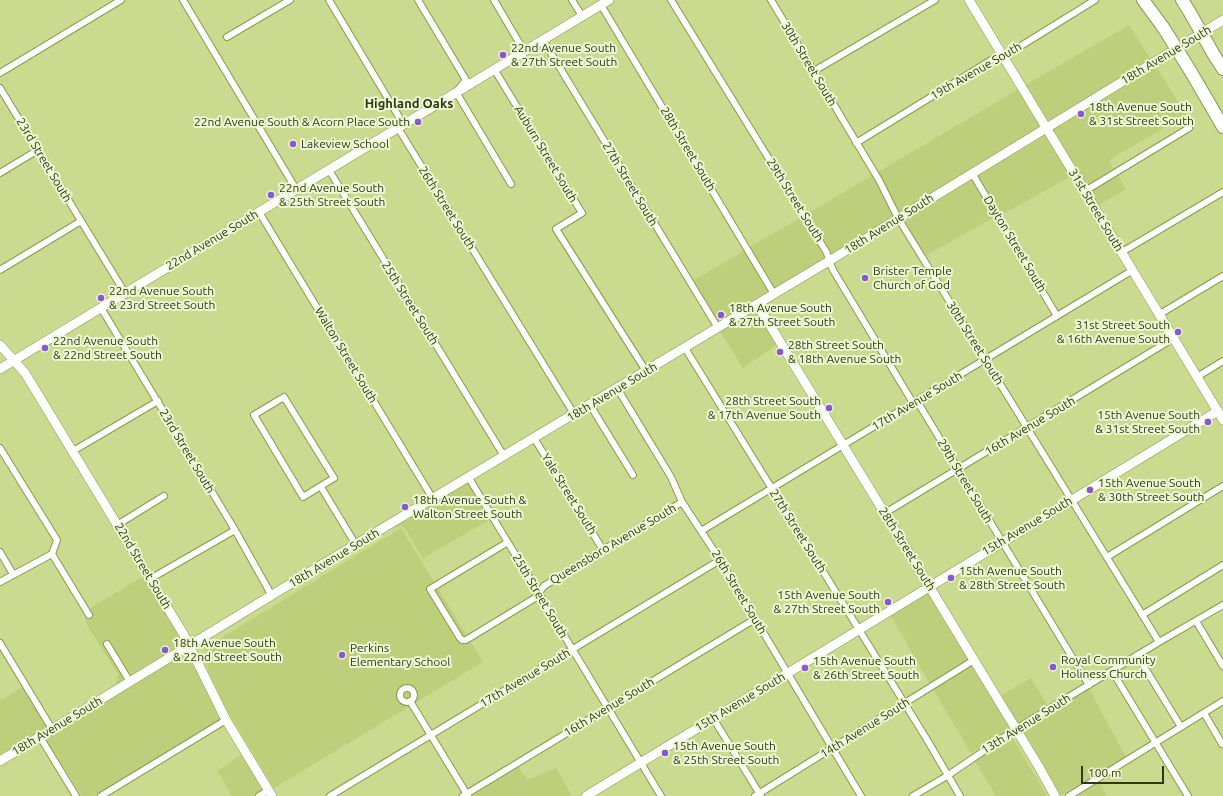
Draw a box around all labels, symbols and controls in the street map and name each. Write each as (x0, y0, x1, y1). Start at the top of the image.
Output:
street label: 30th Street South (778, 19, 840, 109)
street label: 18th Avenue South (1118, 22, 1214, 88)
street label: 19th Avenue South (928, 39, 1024, 103)
place label: 22nd Avenue South & 27th Street South (511, 41, 617, 69)
marker: 22nd Avenue South & 27th Street South (498, 50, 508, 60)
district label: Highland Oaks (365, 96, 453, 112)
place label: 18th Avenue South & 31st Street South (1089, 100, 1194, 128)
street label: Auburn Street South (511, 103, 581, 205)
street label: 28th Street South (657, 104, 719, 194)
marker: 18th Avenue South & 31st Street South (1076, 109, 1086, 119)
street label: 23rd Street South (13, 115, 75, 205)
place label: 22nd Avenue South & Acorn Place South (194, 115, 410, 129)
marker: 22nd Avenue South & Acorn Place South (413, 117, 423, 127)
place label: Lakeview School (301, 137, 389, 151)
marker: Lakeview School (288, 139, 298, 149)
street label: 27th Street South (599, 139, 661, 229)
street label: 29th Street South (764, 156, 826, 244)
street label: 26th Street South (416, 164, 478, 252)
street label: 31st Street South (1066, 166, 1126, 254)
place label: 22nd Avenue South & 25th Street South (279, 181, 385, 209)
marker: 22nd Avenue South & 25th Street South (266, 190, 276, 200)
street label: 18th Avenue South (842, 191, 936, 257)
street label: Dayton Street South (981, 193, 1049, 295)
street label: 22nd Avenue South (163, 207, 261, 273)
street label: 25th Street South (379, 259, 441, 347)
place label: Brister Temple Church of God (873, 264, 952, 292)
marker: Brister Temple Church of God (860, 273, 870, 283)
place label: 22nd Avenue South & 23rd Street South (109, 284, 215, 312)
marker: 22nd Avenue South & 23rd Street South (96, 293, 106, 303)
street label: 30th Street South (944, 299, 1006, 387)
place label: 18th Avenue South & 27th Street South (729, 301, 835, 329)
street label: Walton Street South (312, 304, 380, 406)
marker: 18th Avenue South & 27th Street South (716, 310, 726, 320)
place label: 31st Street South & 16th Avenue South (1057, 318, 1170, 346)
marker: 31st Street South & 16th Avenue South (1173, 327, 1183, 337)
place label: 22nd Avenue South & 22nd Street South (53, 334, 162, 362)
place label: 28th Street South & 18th Avenue South (788, 338, 901, 366)
marker: 22nd Avenue South & 22nd Street South (40, 343, 50, 353)
marker: 28th Street South & 18th Avenue South (775, 347, 785, 357)
street label: 18th Avenue South (564, 359, 660, 425)
street label: 17th Avenue South (869, 368, 965, 434)
street label: 16th Avenue South (982, 393, 1078, 459)
place label: 28th Street South & 17th Avenue South (708, 394, 821, 422)
marker: 28th Street South & 17th Avenue South (824, 403, 834, 413)
street label: 23rd Street South (156, 406, 218, 496)
place label: 15th Avenue South & 31st Street South (1095, 408, 1200, 436)
marker: 15th Avenue South & 31st Street South (1203, 417, 1213, 427)
street label: 29th Street South (934, 436, 996, 526)
street label: Yale Street South (538, 451, 600, 537)
place label: 15th Avenue South & 30th Street South (1098, 476, 1204, 504)
marker: 15th Avenue South & 30th Street South (1085, 485, 1095, 495)
street label: 27th Street South (767, 487, 829, 575)
place label: 18th Avenue South & Walton Street South (413, 493, 526, 521)
street label: 15th Avenue South (979, 493, 1075, 559)
street label: Queensboro Avenue South (547, 501, 679, 587)
marker: 18th Avenue South & Walton Street South (400, 502, 410, 512)
street label: 28th Street South (876, 505, 938, 593)
street label: 22nd Street South (112, 520, 174, 612)
street label: 18th Avenue South (286, 525, 382, 591)
street label: 26th Street South (708, 547, 770, 637)
street label: 25th Street South (509, 551, 571, 641)
place label: 15th Avenue South & 28th Street South (959, 564, 1065, 592)
marker: 15th Avenue South & 28th Street South (946, 573, 956, 583)
place label: 15th Avenue South & 27th Street South (774, 588, 880, 616)
marker: 15th Avenue South & 27th Street South (883, 597, 893, 607)
place label: 18th Avenue South & 22nd Street South (173, 636, 282, 664)
place label: Perkins Elementary School (350, 641, 450, 669)
marker: 18th Avenue South & 22nd Street South (160, 645, 170, 655)
street label: 17th Avenue South (477, 645, 573, 711)
marker: Perkins Elementary School (337, 650, 347, 660)
place label: Royal Community Holiness Church (1061, 653, 1155, 681)
place label: 15th Avenue South & 26th Street South (813, 654, 919, 682)
marker: Royal Community Holiness Church (1048, 662, 1058, 672)
marker: 15th Avenue South & 26th Street South (800, 663, 810, 673)
street label: 15th Avenue South (692, 669, 788, 735)
street label: 16th Avenue South (561, 674, 657, 740)
street label: 13th Avenue South (979, 691, 1073, 757)
street label: 18th Avenue South (9, 693, 105, 759)
street label: 14th Avenue South (818, 695, 912, 761)
place label: 15th Avenue South & 25th Street South (673, 739, 779, 767)
marker: 15th Avenue South & 25th Street South (660, 748, 670, 758)
scale bar (1083, 758, 1166, 784)
text: 100 m (1088, 766, 1121, 779)

